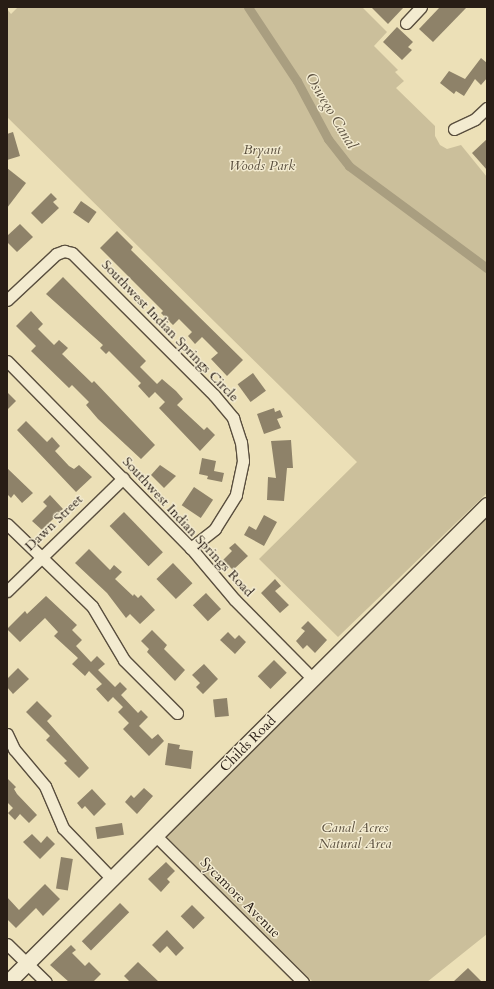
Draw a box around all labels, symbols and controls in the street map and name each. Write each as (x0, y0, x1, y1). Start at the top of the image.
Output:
water label: Oswego Canal (301, 70, 361, 152)
park label: Bryant Woods Park (229, 142, 295, 174)
street label: Southwest Indian Springs Circle (98, 257, 242, 405)
street label: Southwest Indian Springs Road (119, 454, 257, 600)
street label: Dawn Street (22, 491, 86, 555)
street label: Childs Road (216, 712, 280, 776)
park label: Canal Acres Natural Area (318, 820, 392, 852)
street label: Sycamore Avenue (196, 854, 284, 942)

